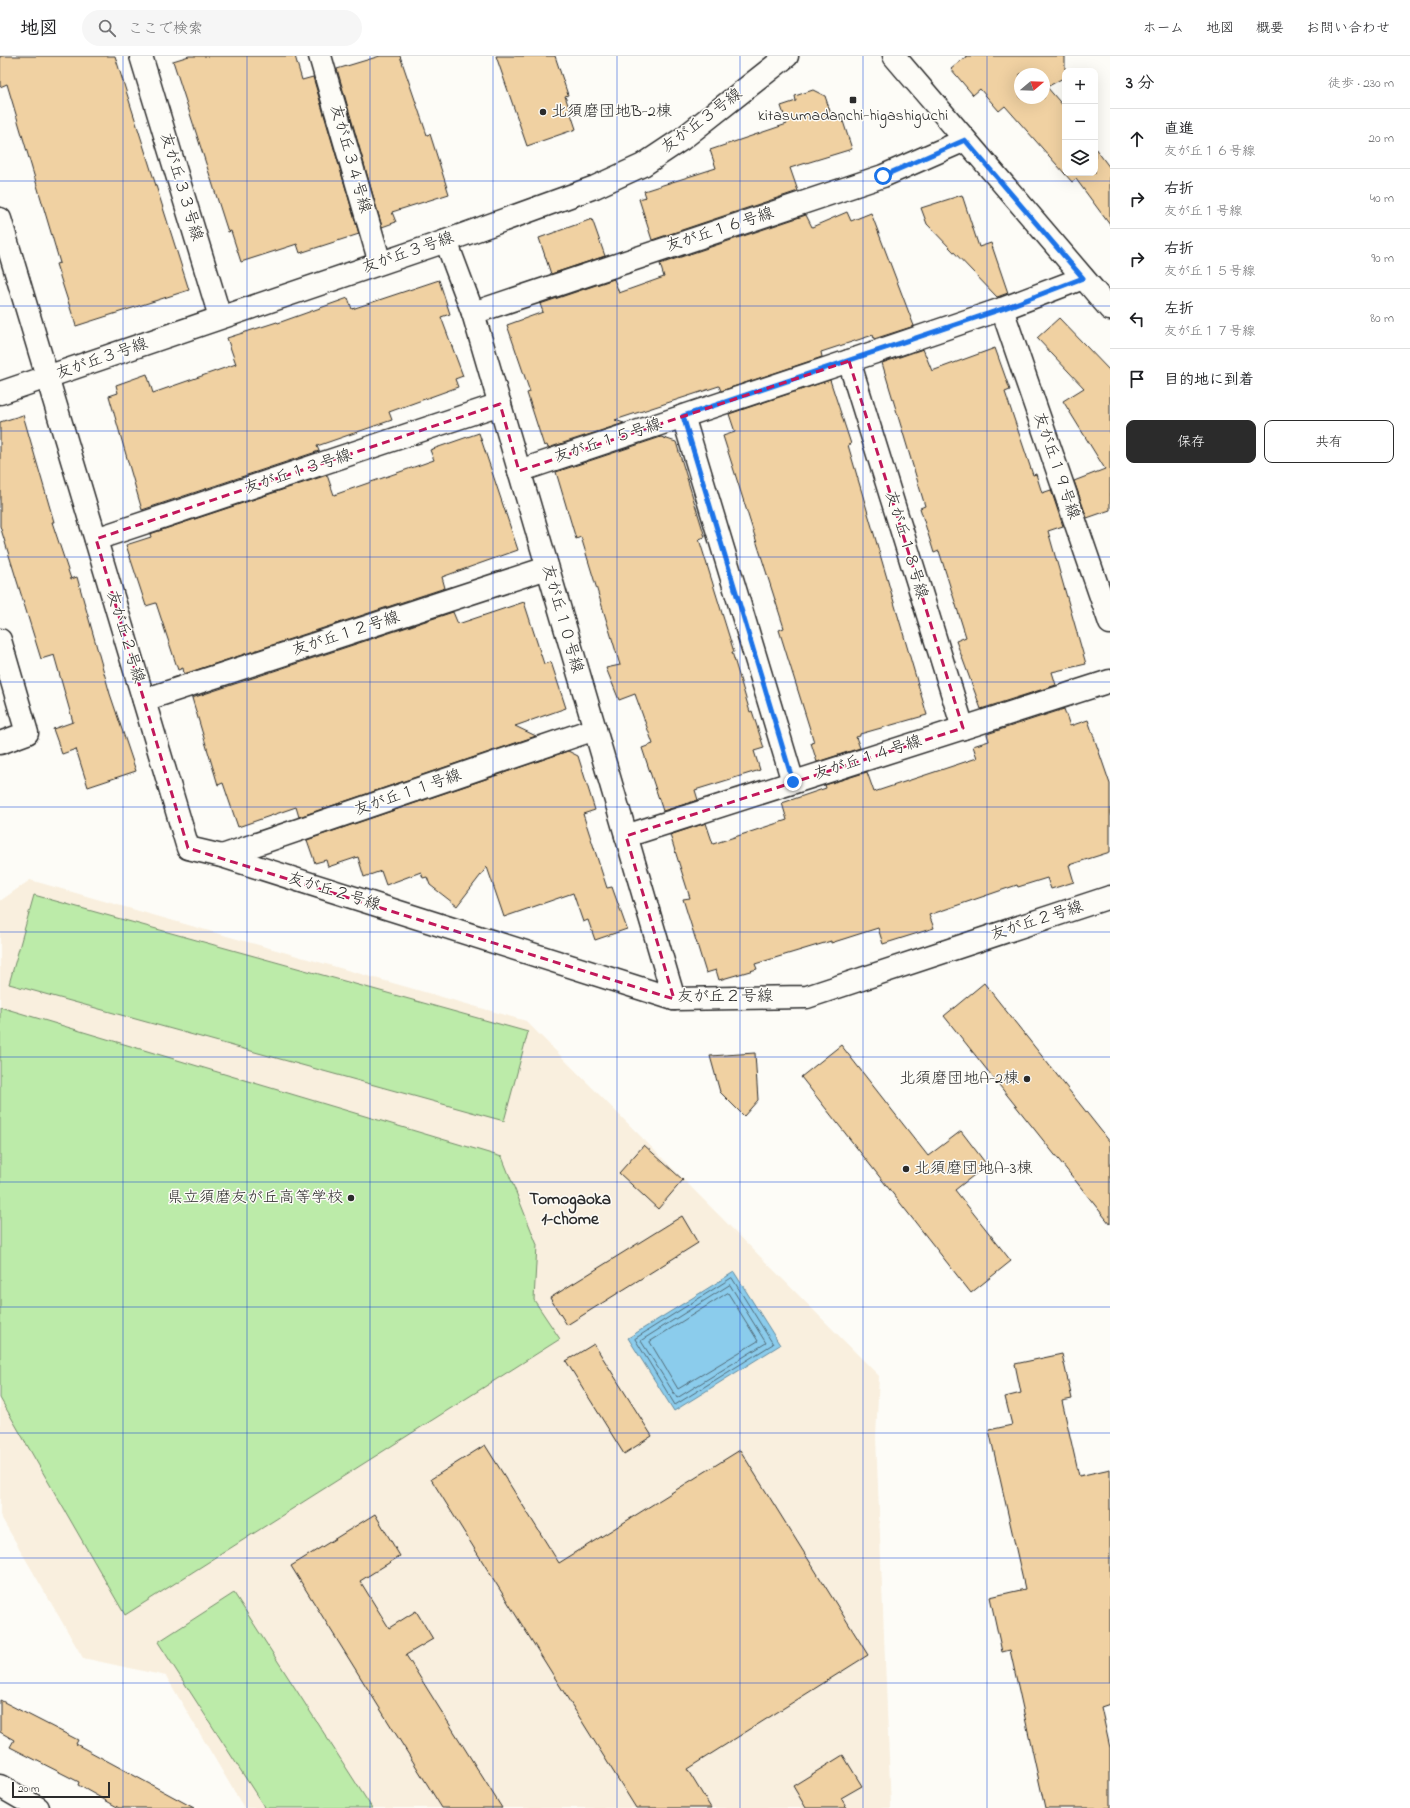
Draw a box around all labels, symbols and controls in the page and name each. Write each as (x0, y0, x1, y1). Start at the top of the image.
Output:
search box (82, 10, 362, 46)
text: 地図 (20, 16, 58, 43)
icon: search (96, 17, 118, 39)
text: ここで検索 (128, 18, 203, 40)
text: ホーム (1143, 18, 1184, 39)
text: 地図 (1206, 18, 1234, 39)
text: 概要 (1256, 18, 1284, 39)
text: お問い合わせ (1306, 18, 1390, 39)
north arrow (1014, 68, 1050, 104)
map controls (1062, 68, 1098, 176)
button: + (1062, 68, 1098, 104)
text: 3 分 (1126, 71, 1154, 96)
text: 徒歩 · 230 m (1328, 74, 1394, 93)
street label: 友が丘３号線 (656, 83, 748, 159)
marker: kitasumadanchi-higashiguchi (848, 95, 858, 105)
place label: 北須磨団地B-2棟 (551, 100, 672, 124)
street label: 友が丘３４号線 (323, 102, 377, 216)
place label: kitasumadanchi-higashiguchi (758, 104, 948, 128)
button: − (1062, 104, 1098, 140)
marker: 北須磨団地B-2棟 (538, 107, 548, 117)
text: 直進 (1164, 118, 1194, 140)
icon: ahead (1126, 128, 1148, 150)
text: 20 m (1369, 129, 1394, 148)
street label: 友が丘３３号線 (153, 130, 209, 244)
button: layers (1062, 140, 1098, 176)
text: 友が丘１６号線 (1164, 142, 1255, 161)
route start (874, 167, 892, 185)
text: 右折 (1164, 178, 1194, 200)
icon: right (1126, 188, 1148, 210)
text: 40 m (1370, 189, 1394, 208)
street label: 友が丘１６号線 (663, 201, 777, 259)
text: 友が丘１号線 (1164, 202, 1242, 221)
street label: 友が丘３号線 (359, 226, 457, 280)
text: 右折 (1164, 238, 1194, 260)
icon: right (1126, 248, 1148, 270)
text: 90 m (1371, 249, 1394, 268)
text: 友が丘１５号線 (1164, 262, 1255, 281)
text: 左折 (1164, 298, 1194, 320)
icon: left (1126, 308, 1148, 330)
text: 80 m (1370, 309, 1394, 328)
text: 友が丘１７号線 (1164, 322, 1255, 341)
street label: 友が丘３号線 (53, 332, 151, 386)
icon: arrive (1126, 368, 1148, 390)
text: 目的地に到着 (1164, 369, 1254, 391)
street label: 友が丘１９号線 (1026, 409, 1086, 523)
street label: 友が丘１５号線 (551, 412, 665, 470)
button: 保存 (1126, 420, 1256, 463)
button: 共有 (1264, 420, 1394, 463)
street label: 友が丘１３号線 (241, 443, 355, 501)
street label: 友が丘１８号線 (878, 488, 934, 602)
street label: 友が丘１０号線 (535, 562, 589, 676)
street label: 友が丘２号線 (99, 588, 151, 686)
street label: 友が丘１２号線 (289, 605, 403, 663)
street label: 友が丘１４号線 (811, 729, 925, 787)
street label: 友が丘１１号線 (351, 763, 465, 823)
route end (784, 773, 802, 791)
street label: 友が丘２号線 (285, 866, 383, 918)
street label: 友が丘２号線 (988, 895, 1086, 947)
street label: 友が丘２号線 (677, 985, 773, 1009)
place label: 北須磨団地A-2棟 (899, 1067, 1019, 1091)
marker: 北須磨団地A-2棟 (1022, 1074, 1032, 1084)
place label: 北須磨団地A-3棟 (914, 1157, 1032, 1181)
marker: 北須磨団地A-3棟 (901, 1164, 911, 1174)
place label: 県立須磨友が丘高等学校 (167, 1186, 343, 1210)
district label: Tomogaoka 1-chome (529, 1187, 611, 1232)
marker: 県立須磨友が丘高等学校 (346, 1193, 356, 1203)
scale bar (12, 1780, 110, 1799)
text: 20 m (18, 1781, 40, 1797)

